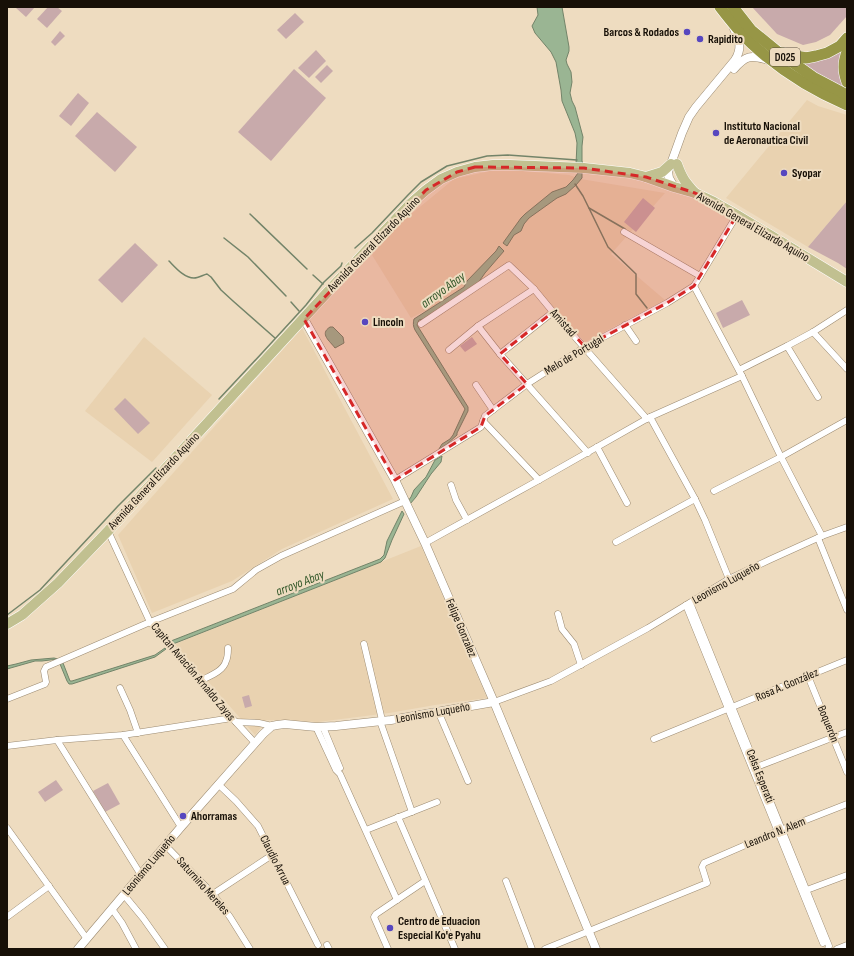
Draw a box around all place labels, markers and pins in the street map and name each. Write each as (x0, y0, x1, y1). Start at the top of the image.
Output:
place label: Barcos & Rodados (604, 25, 679, 40)
marker: Barcos & Rodados (682, 27, 692, 37)
place label: Rapidito (708, 32, 743, 47)
marker: Rapidito (695, 34, 705, 44)
place label: Instituto Nacional de Aeronautica Civil (724, 119, 808, 148)
marker: Instituto Nacional de Aeronautica Civil (711, 128, 721, 138)
place label: Syopar (792, 166, 822, 181)
marker: Syopar (779, 168, 789, 178)
place label: Lincoln (373, 315, 404, 330)
marker: Lincoln (360, 317, 370, 327)
place label: Ahorramas (190, 809, 237, 824)
marker: Ahorramas (178, 811, 188, 821)
place label: Centro de Eduacion Especial Ko'e Pyahu (398, 914, 481, 943)
marker: Centro de Eduacion Especial Ko'e Pyahu (385, 923, 395, 933)

